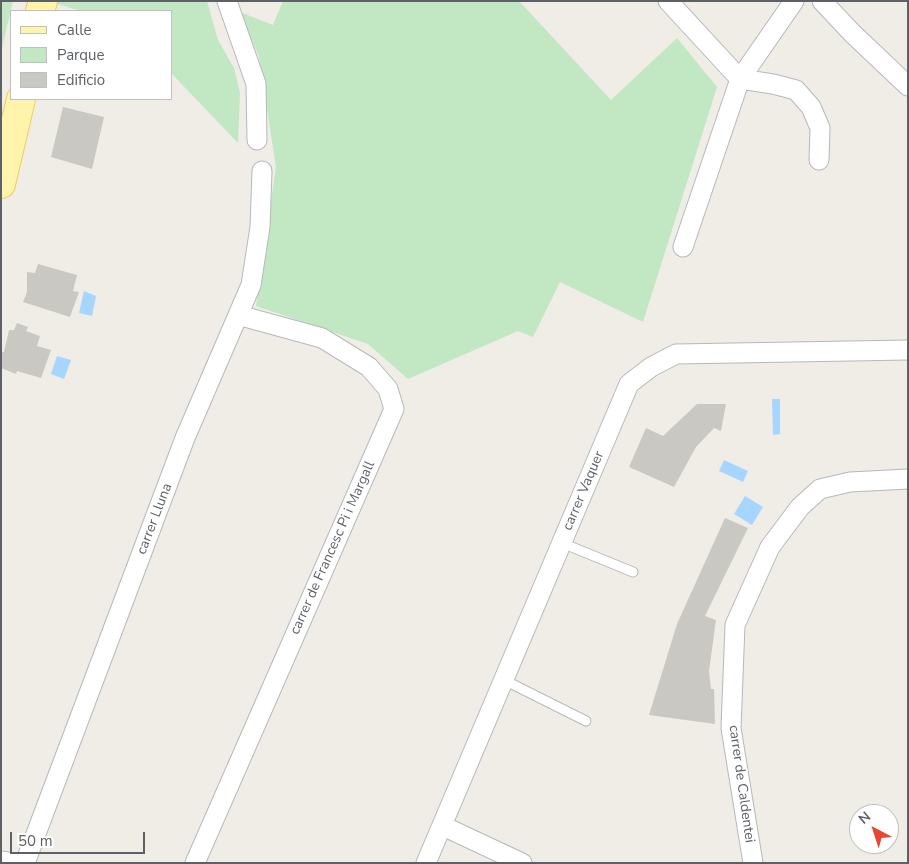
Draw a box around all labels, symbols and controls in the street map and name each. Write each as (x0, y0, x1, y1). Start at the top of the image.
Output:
legend (10, 10, 172, 100)
text: Calle (57, 20, 92, 40)
text: Parque (57, 45, 105, 65)
text: Edificio (57, 70, 105, 90)
street label: carrer Vaquer (560, 449, 608, 533)
street label: carrer de Francesc Pi i Margall (287, 459, 379, 637)
street label: carrer Lluna (134, 481, 176, 557)
street label: carrer de Caldentei (724, 724, 758, 844)
north arrow (849, 804, 899, 854)
text: N (855, 807, 875, 829)
scale bar (12, 822, 148, 854)
text: 50 m (18, 831, 53, 851)

